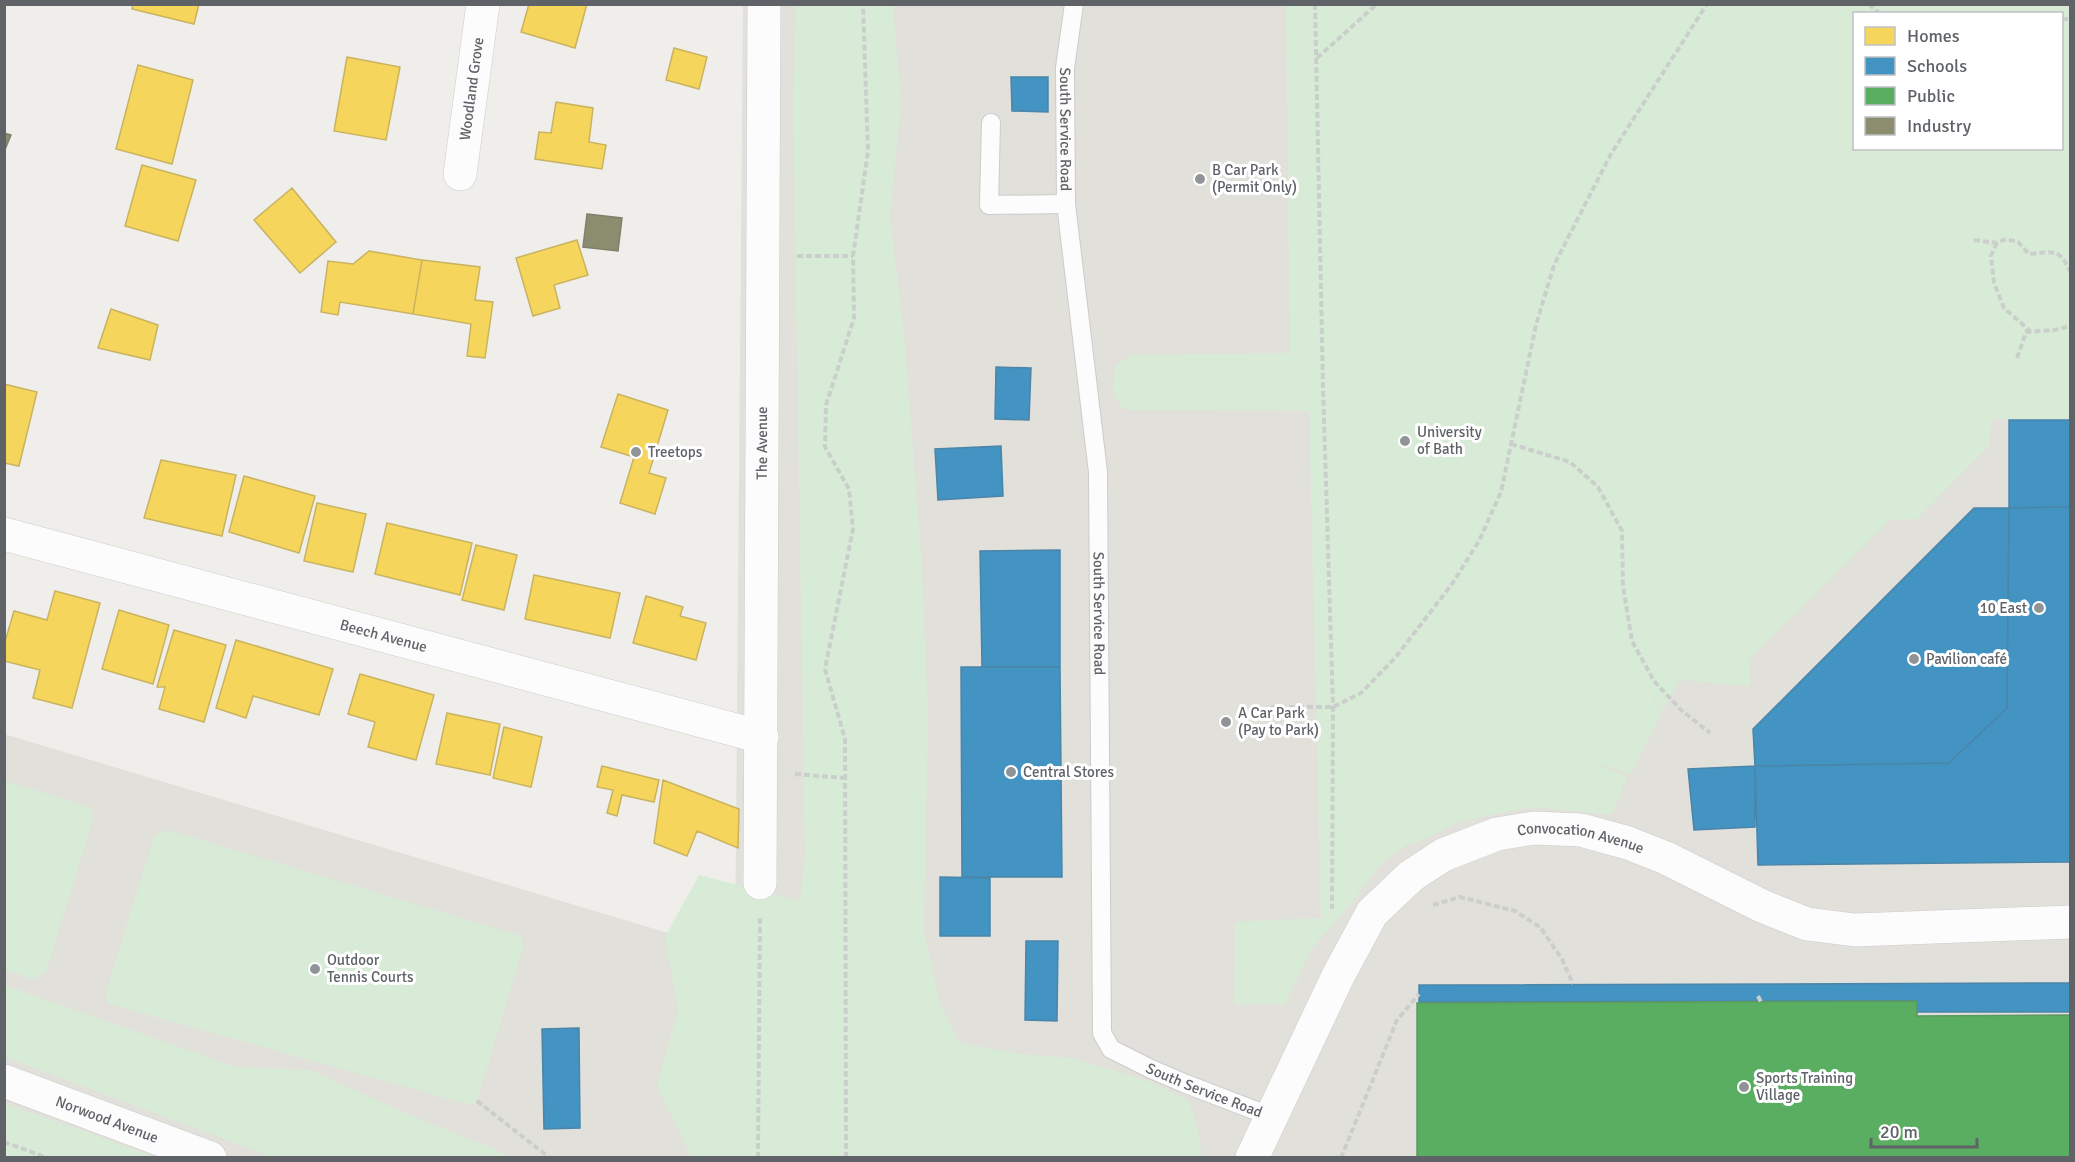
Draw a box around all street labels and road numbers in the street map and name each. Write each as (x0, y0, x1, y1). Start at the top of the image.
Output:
street label: Woodland Grove (456, 36, 487, 141)
street label: South Service Road (1056, 68, 1075, 191)
street label: The Avenue (753, 406, 771, 480)
street label: South Service Road (1090, 552, 1108, 675)
street label: Beech Avenue (338, 615, 429, 656)
street label: Convocation Avenue (1516, 819, 1647, 857)
street label: South Service Road (1143, 1059, 1265, 1121)
street label: Norwood Avenue (53, 1092, 161, 1147)

